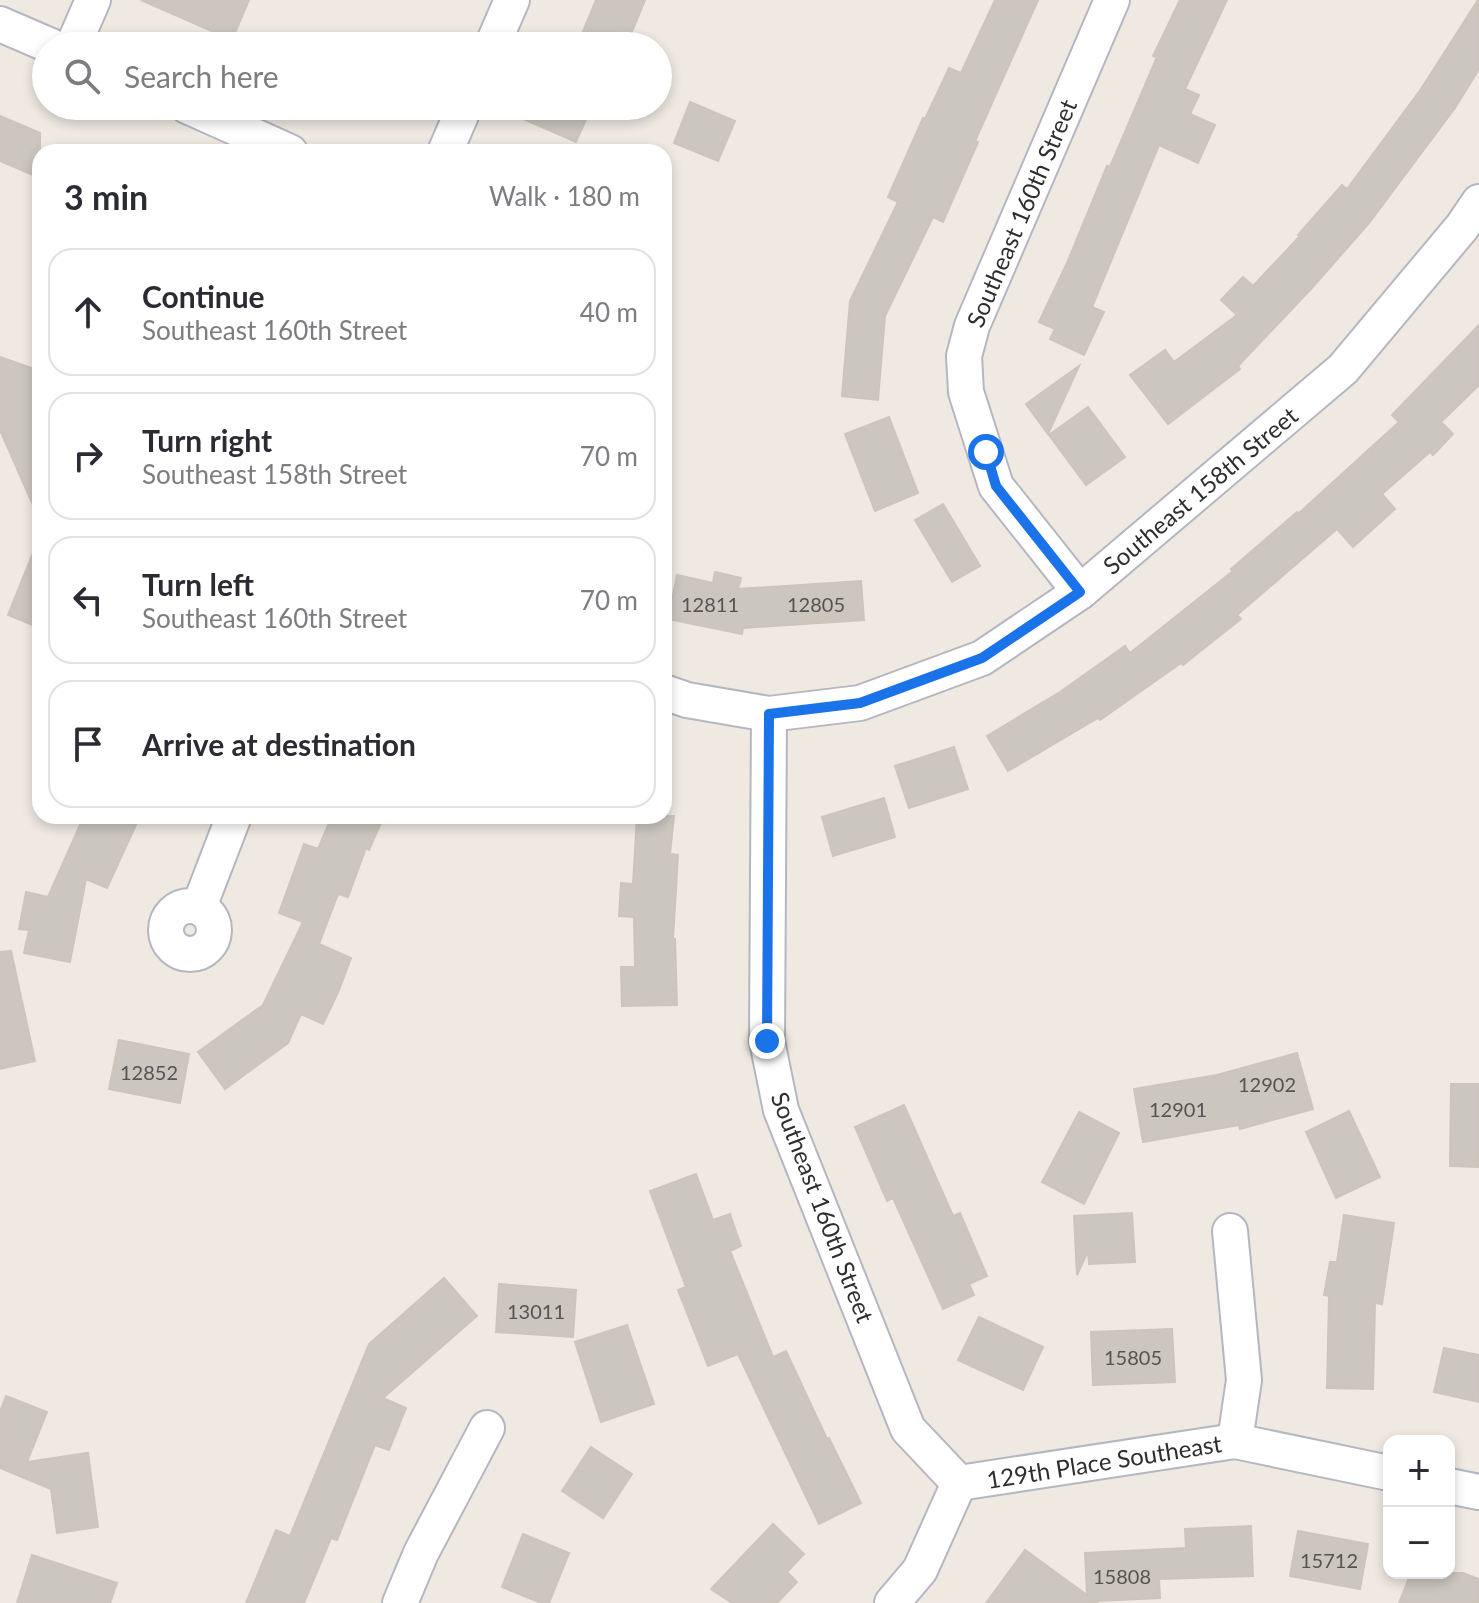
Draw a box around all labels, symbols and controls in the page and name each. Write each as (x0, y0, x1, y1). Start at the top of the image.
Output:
search box (32, 32, 672, 120)
icon: search (60, 54, 104, 98)
text: Search here (124, 58, 279, 94)
street label: Southeast 160th Street (960, 94, 1082, 331)
text: 3 min (64, 176, 148, 217)
text: Walk · 180 m (489, 180, 640, 212)
text: Continue (142, 278, 265, 314)
icon: ahead (66, 290, 110, 334)
text: 40 m (580, 296, 638, 328)
text: Southeast 160th Street (142, 314, 407, 346)
street label: Southeast 158th Street (1097, 400, 1303, 580)
text: Turn right (142, 422, 272, 458)
icon: right (66, 434, 110, 478)
route start (968, 434, 1004, 470)
text: 70 m (580, 440, 638, 472)
text: Southeast 158th Street (142, 458, 407, 490)
text: Turn left (142, 566, 254, 602)
icon: left (66, 578, 110, 622)
text: 70 m (580, 584, 638, 616)
house number: 12811 (681, 592, 739, 616)
house number: 12805 (787, 592, 845, 616)
text: Southeast 160th Street (142, 602, 407, 634)
icon: arrive (66, 722, 110, 766)
text: Arrive at destination (142, 726, 416, 762)
route end (749, 1023, 785, 1059)
house number: 12852 (120, 1060, 178, 1084)
house number: 12902 (1238, 1072, 1296, 1096)
street label: Southeast 160th Street (766, 1088, 881, 1327)
house number: 12901 (1149, 1097, 1207, 1121)
house number: 13011 (507, 1299, 565, 1323)
house number: 15805 (1104, 1345, 1162, 1369)
street label: 129th Place Southeast (984, 1428, 1224, 1494)
map controls (1383, 1435, 1455, 1579)
button: + (1383, 1435, 1455, 1507)
button: − (1383, 1507, 1455, 1579)
house number: 15712 (1300, 1548, 1358, 1572)
house number: 15808 (1093, 1564, 1151, 1588)

